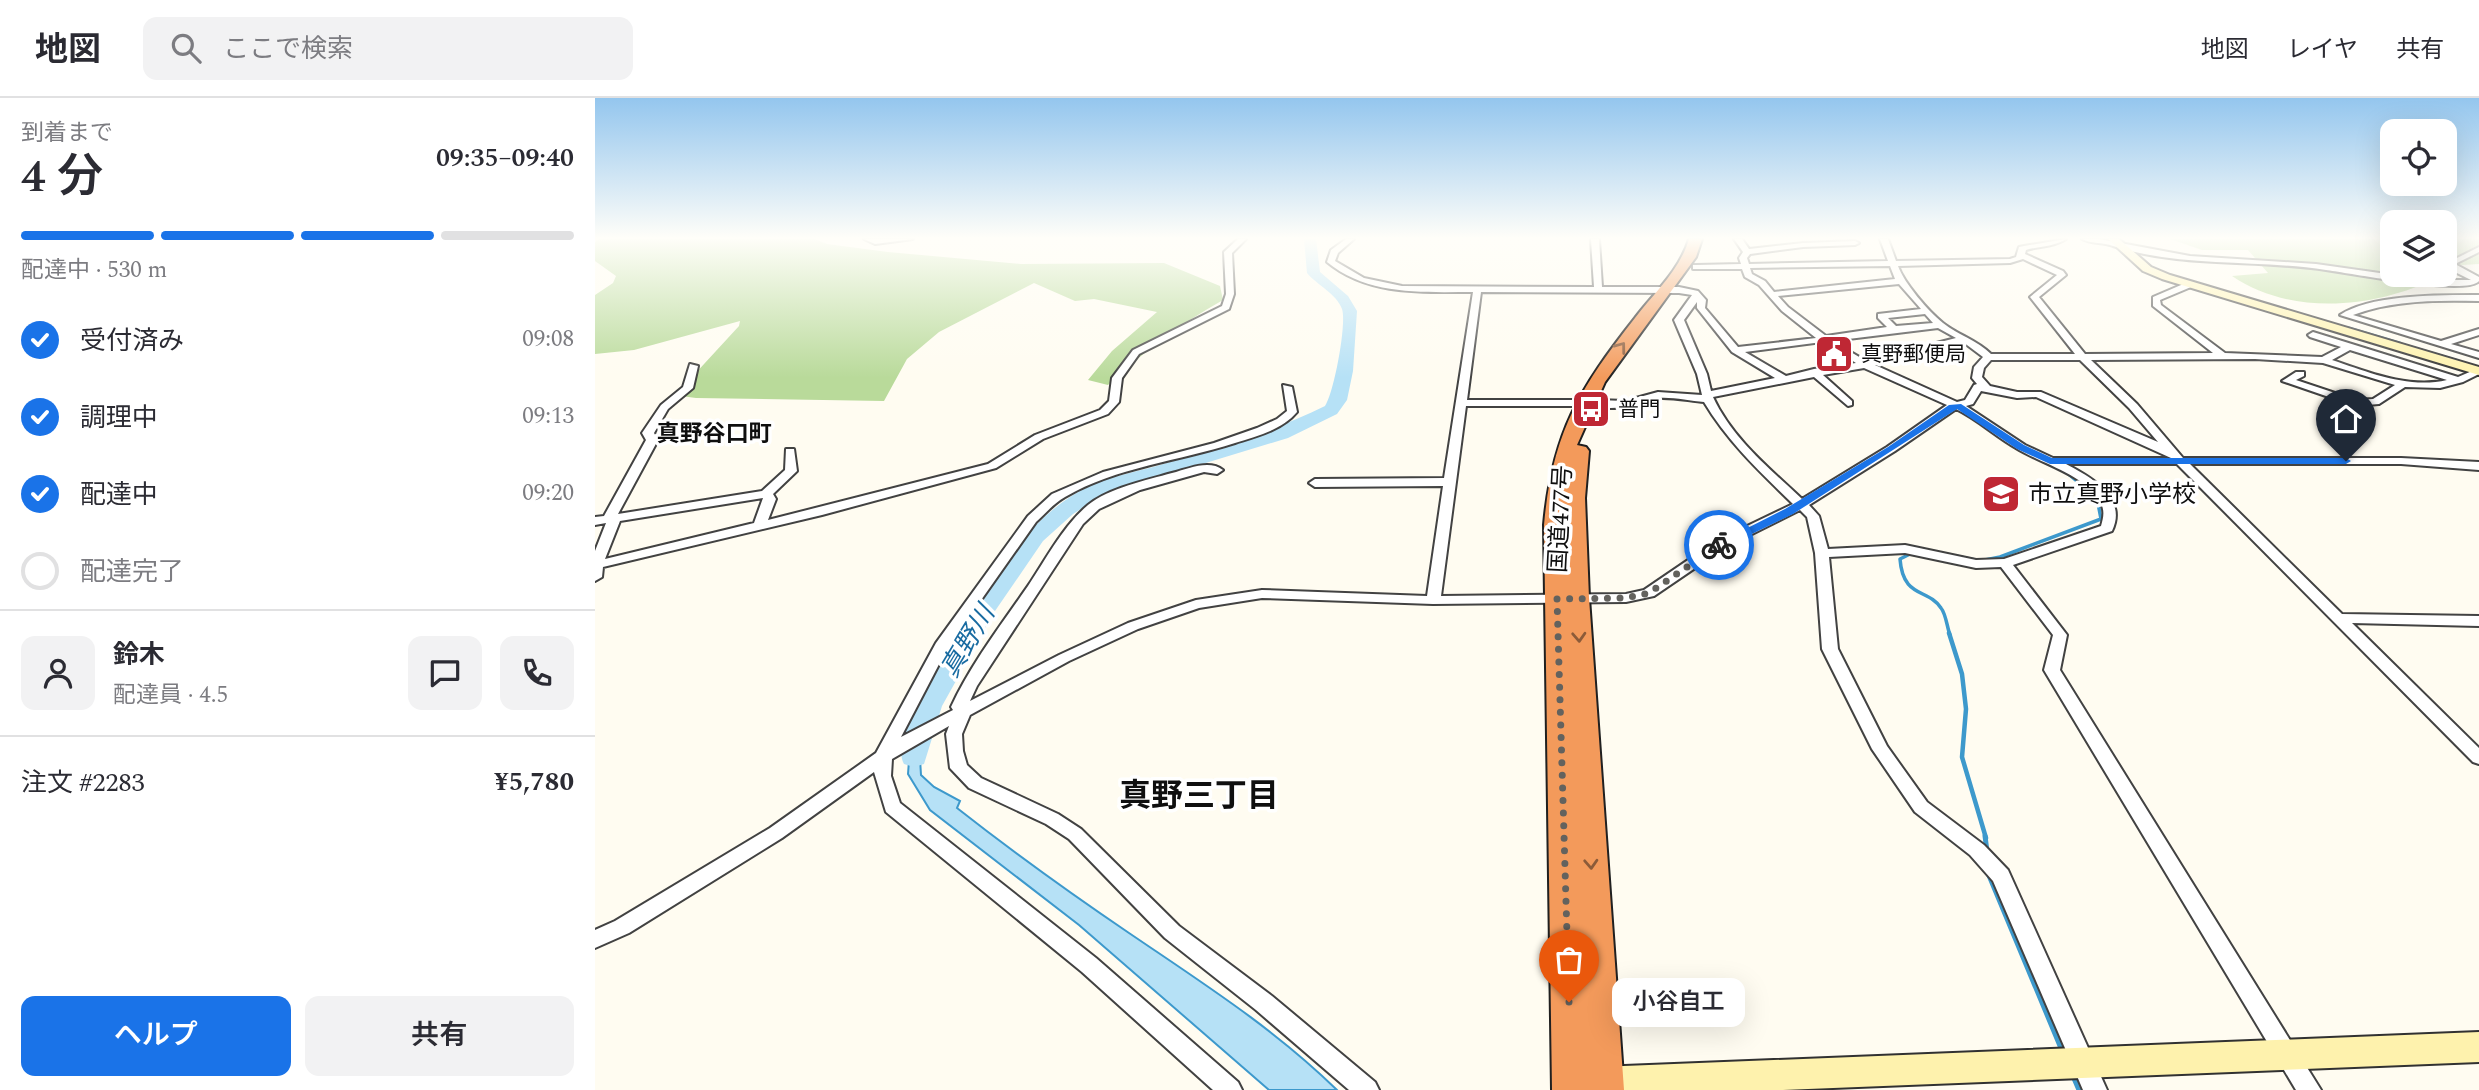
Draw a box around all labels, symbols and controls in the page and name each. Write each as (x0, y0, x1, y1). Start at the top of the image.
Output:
search box (143, 17, 633, 80)
text: 地図 (35, 25, 101, 75)
icon: search (167, 29, 205, 67)
text: ここで検索 (223, 29, 353, 69)
text: 地図 (2201, 32, 2249, 68)
text: レイヤ (2287, 32, 2358, 68)
text: 共有 (2396, 32, 2444, 68)
text: 到着まで (21, 116, 113, 151)
map controls (2380, 119, 2457, 287)
button: locate (2380, 119, 2457, 196)
text: 09:35–09:40 (436, 138, 574, 178)
text: 4 分 (21, 142, 103, 212)
button: layers (2380, 210, 2457, 287)
text: 配達中 · 530 m (21, 253, 167, 288)
icon: check (21, 321, 59, 359)
text: 受付済み (80, 321, 184, 361)
text: 09:08 (522, 322, 574, 357)
public building icon: 真野郵便局 (1813, 333, 1855, 375)
place label: 真野郵便局 (1861, 339, 1966, 371)
one-way arrow (1613, 342, 1625, 354)
bus stop icon: 普門 (1570, 388, 1612, 430)
pin (2316, 389, 2376, 461)
place label: 普門 (1618, 394, 1660, 426)
icon: check (21, 398, 59, 436)
text: 調理中 (80, 398, 158, 438)
text: 09:13 (522, 399, 574, 434)
icon: home (2327, 400, 2365, 438)
district label: 真野谷口町 (657, 417, 772, 452)
street label: 国道477号 (1540, 464, 1582, 574)
school or university icon: 市立真野小学校 (1980, 473, 2022, 515)
icon: check (21, 475, 59, 513)
text: 配達中 (80, 475, 158, 515)
text: 09:20 (522, 476, 574, 511)
place label: 市立真野小学校 (2028, 477, 2196, 513)
courier (1684, 510, 1754, 580)
icon: bike (1700, 526, 1738, 564)
text: 配達完了 (80, 552, 184, 592)
water label: 真野川 (931, 595, 1007, 685)
one-way arrow (1571, 631, 1586, 642)
text: 鈴木 (113, 635, 165, 675)
button: person (21, 636, 95, 710)
button: chat (408, 636, 482, 710)
button: phone (500, 636, 574, 710)
text: 配達員 · 4.5 (113, 678, 228, 713)
text: ¥5,780 (494, 762, 574, 802)
text: 注文 #2283 (21, 763, 145, 803)
district label: 真野三丁目 (1119, 772, 1279, 821)
one-way arrow (1584, 858, 1599, 869)
pin (1539, 930, 1599, 1002)
icon: bag (1550, 941, 1588, 979)
callout: 小谷自工 (1611, 978, 1744, 1026)
text: 小谷自工 (1633, 985, 1725, 1020)
button: ヘルプ (21, 996, 291, 1076)
button: 共有 (305, 996, 574, 1076)

